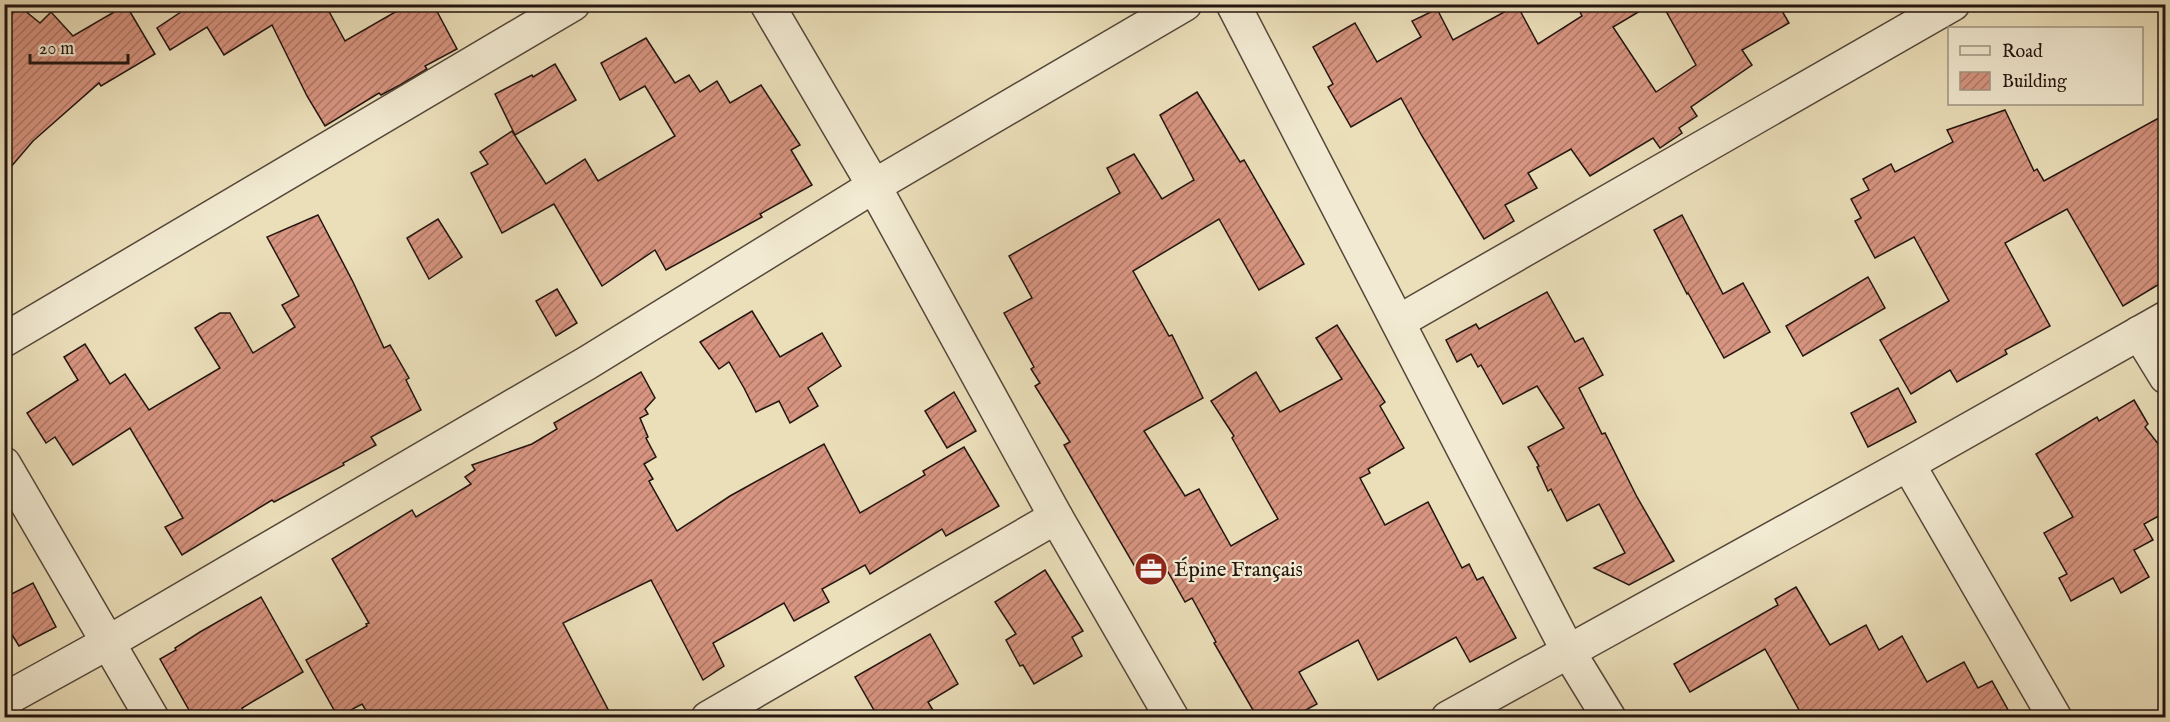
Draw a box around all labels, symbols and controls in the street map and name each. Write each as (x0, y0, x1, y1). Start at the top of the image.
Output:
scale bar (30, 27, 128, 65)
legend (1948, 27, 2143, 105)
text: 20 m (39, 38, 74, 61)
text: Road (2002, 41, 2043, 64)
text: Building (2002, 71, 2067, 94)
office icon: Épine Français (1133, 551, 1169, 587)
place label: Épine Français (1174, 556, 1303, 584)

